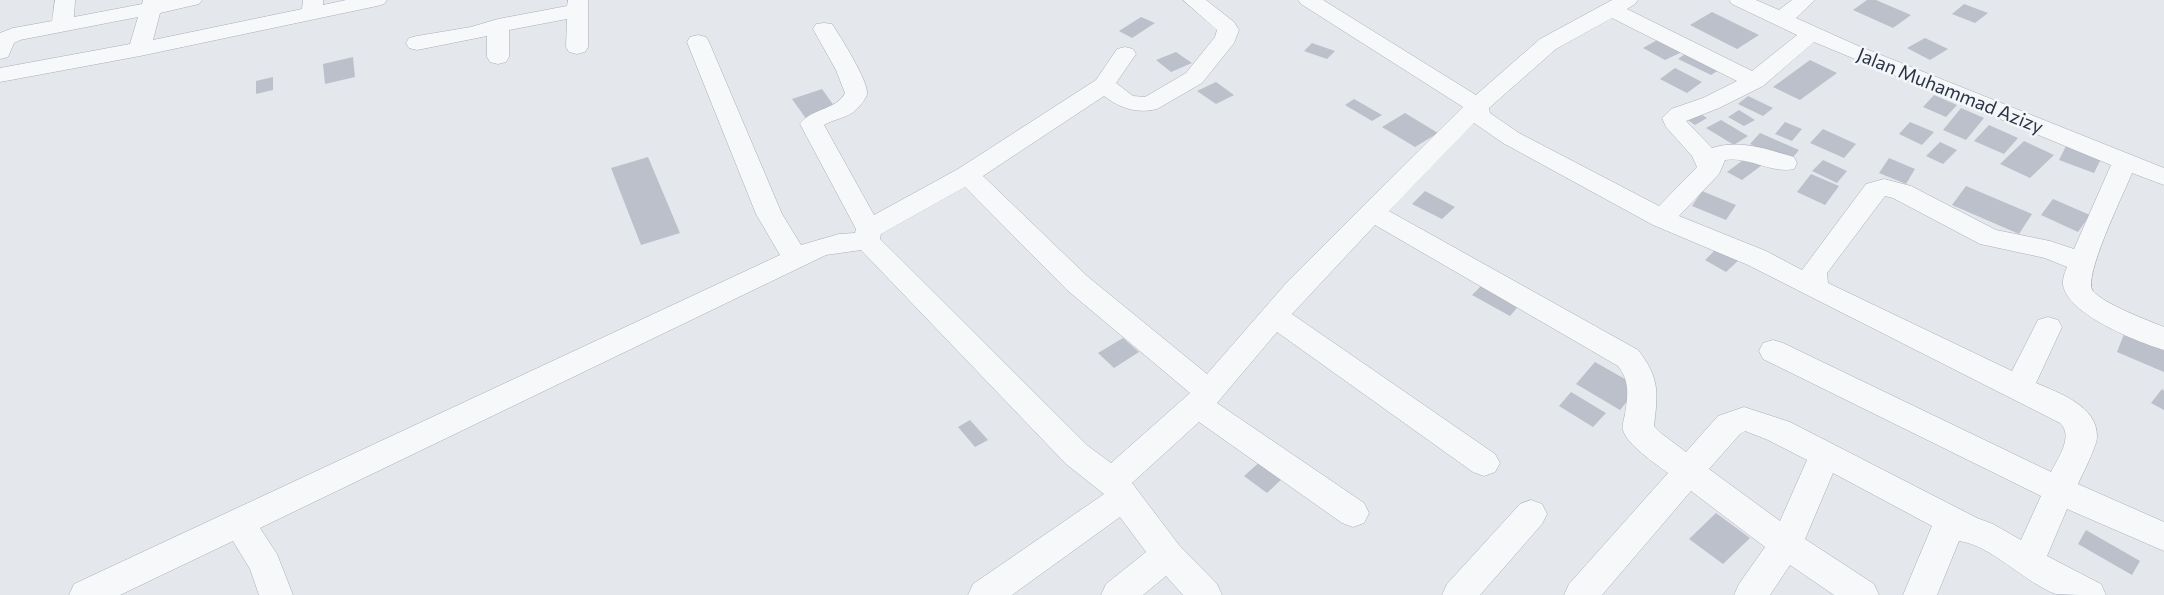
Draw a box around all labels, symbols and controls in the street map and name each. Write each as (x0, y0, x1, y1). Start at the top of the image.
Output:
street label: Jalan Muhammad Azizy (1854, 43, 2046, 139)

